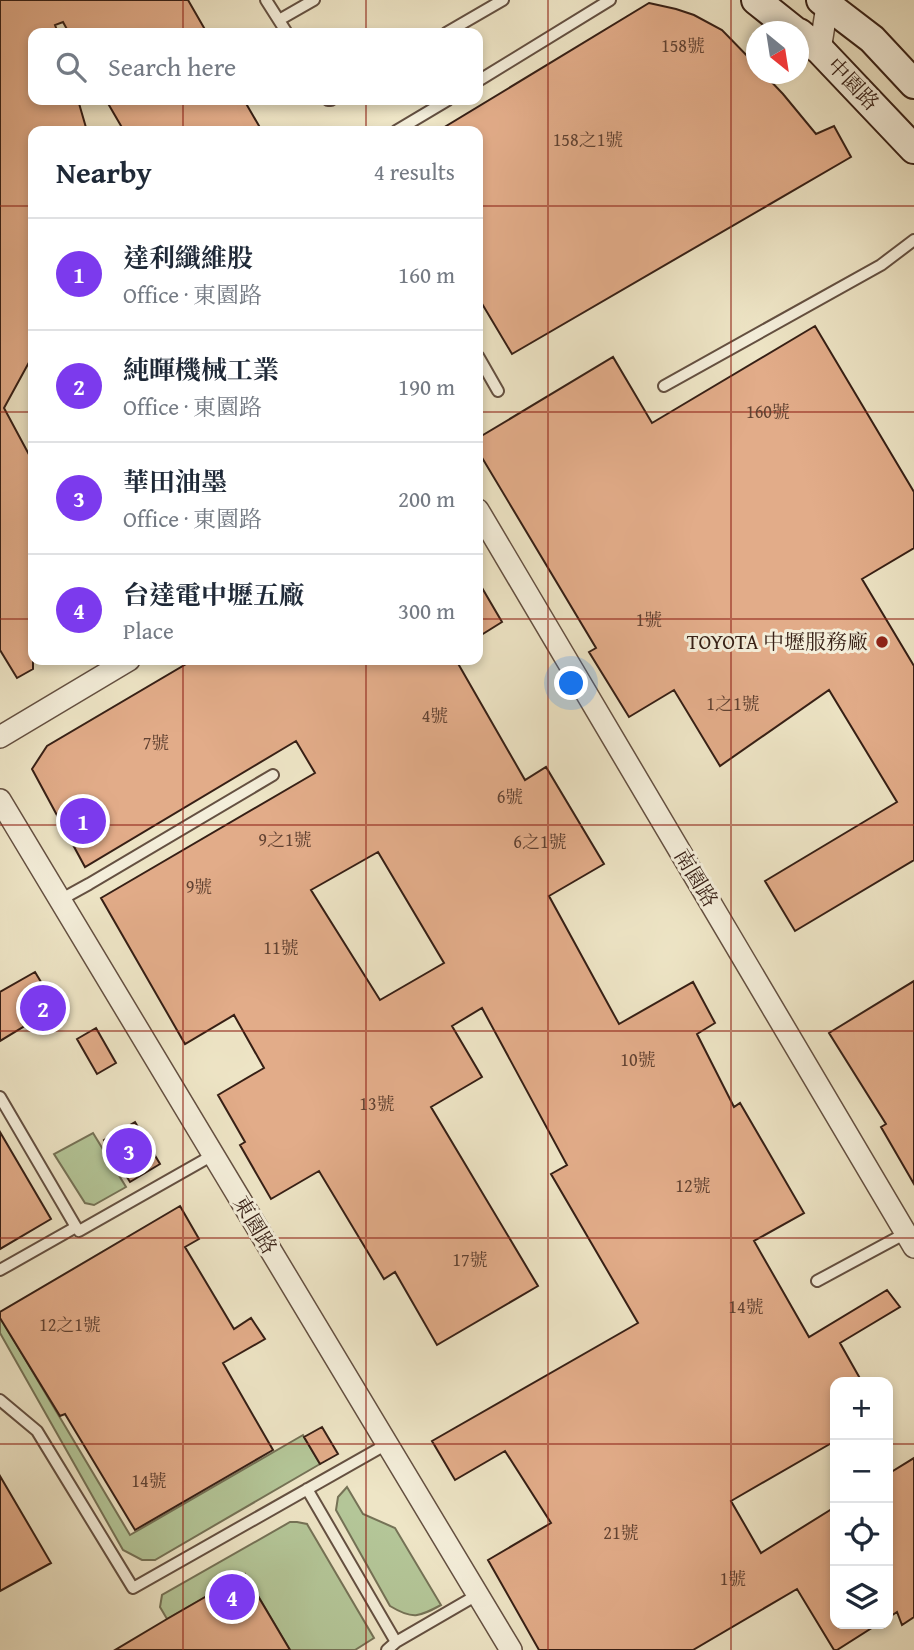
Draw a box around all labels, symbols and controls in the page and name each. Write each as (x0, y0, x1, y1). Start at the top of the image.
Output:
north arrow (746, 21, 809, 84)
search box (28, 28, 483, 105)
house number: 158號 (661, 32, 705, 59)
text: Search here (108, 47, 236, 86)
icon: search (52, 48, 90, 86)
street label: 中園路 (820, 50, 886, 117)
house number: 158之1號 (553, 126, 623, 153)
text: Nearby (56, 150, 152, 194)
text: 4 results (374, 155, 455, 188)
text: 達利纖維股 (123, 238, 253, 277)
text: 1 (73, 258, 85, 291)
text: 160 m (398, 258, 455, 291)
text: Office · 東園路 (123, 278, 262, 311)
text: 純暉機械工業 (123, 350, 279, 389)
text: 2 (73, 370, 85, 403)
text: 190 m (398, 370, 455, 403)
text: Office · 東園路 (123, 390, 262, 423)
house number: 160號 (746, 398, 790, 425)
text: 華田油墨 (123, 462, 227, 501)
text: 3 (73, 482, 85, 515)
text: 200 m (398, 482, 455, 515)
text: Office · 東園路 (123, 502, 262, 535)
text: 台達電中壢五廠 (123, 575, 305, 614)
text: 4 (73, 594, 85, 627)
text: 300 m (398, 594, 455, 627)
house number: 1號 (636, 606, 662, 633)
text: Place (123, 614, 174, 647)
place label: TOYOTA 中壢服務廠 (687, 626, 868, 657)
marker: TOYOTA 中壢服務廠 (874, 634, 890, 650)
your location (554, 666, 588, 700)
house number: 1之1號 (706, 690, 760, 717)
house number: 4號 (422, 702, 448, 729)
house number: 7號 (143, 729, 169, 756)
house number: 6號 (497, 783, 523, 810)
pin: 1 (60, 795, 106, 847)
house number: 9之1號 (258, 826, 312, 853)
house number: 6之1號 (513, 828, 567, 855)
street label: 南園路 (667, 843, 726, 913)
house number: 9號 (186, 873, 212, 900)
house number: 11號 (263, 934, 299, 961)
pin: 2 (20, 982, 66, 1034)
house number: 10號 (620, 1046, 656, 1073)
house number: 13號 (359, 1090, 395, 1117)
pin: 3 (106, 1125, 152, 1177)
house number: 12號 (675, 1172, 711, 1199)
street label: 東園路 (226, 1190, 285, 1260)
house number: 17號 (452, 1246, 488, 1273)
house number: 14號 (728, 1293, 764, 1320)
house number: 12之1號 (39, 1311, 101, 1338)
map controls (830, 1377, 893, 1629)
button: + (830, 1377, 893, 1440)
button: − (830, 1440, 893, 1503)
house number: 14號 (131, 1467, 167, 1494)
button: locate (830, 1503, 893, 1566)
house number: 21號 (603, 1519, 639, 1546)
house number: 1號 (720, 1565, 746, 1592)
button: layers (830, 1566, 893, 1629)
pin: 4 (209, 1571, 255, 1623)

